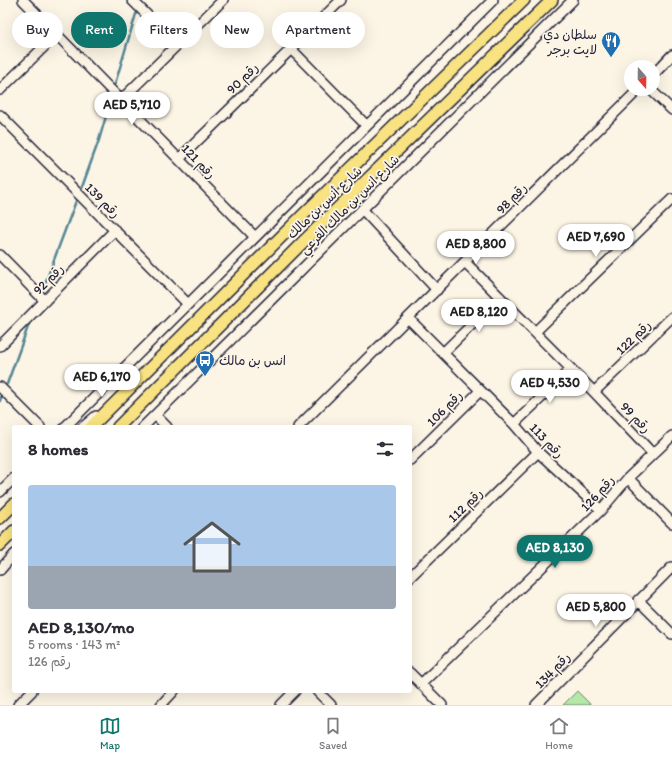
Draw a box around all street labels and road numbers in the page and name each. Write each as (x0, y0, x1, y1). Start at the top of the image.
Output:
street label: رقم 90 (223, 60, 263, 99)
street label: رقم 121 (176, 141, 219, 184)
street label: شارع انس بن مالك الفرعي (297, 152, 405, 260)
street label: شارع أنس بن مالك (284, 163, 366, 243)
street label: رقم 139 (80, 180, 123, 223)
street label: رقم 98 (493, 180, 532, 219)
street label: رقم 92 (30, 261, 69, 300)
street label: رقم 122 (613, 317, 656, 360)
street label: رقم 106 (423, 387, 467, 431)
street label: رقم 99 (615, 399, 654, 438)
street label: رقم 113 (524, 420, 567, 463)
street label: رقم 126 (577, 472, 620, 516)
street label: رقم 112 (445, 485, 488, 528)
street label: رقم 134 (532, 649, 575, 694)

